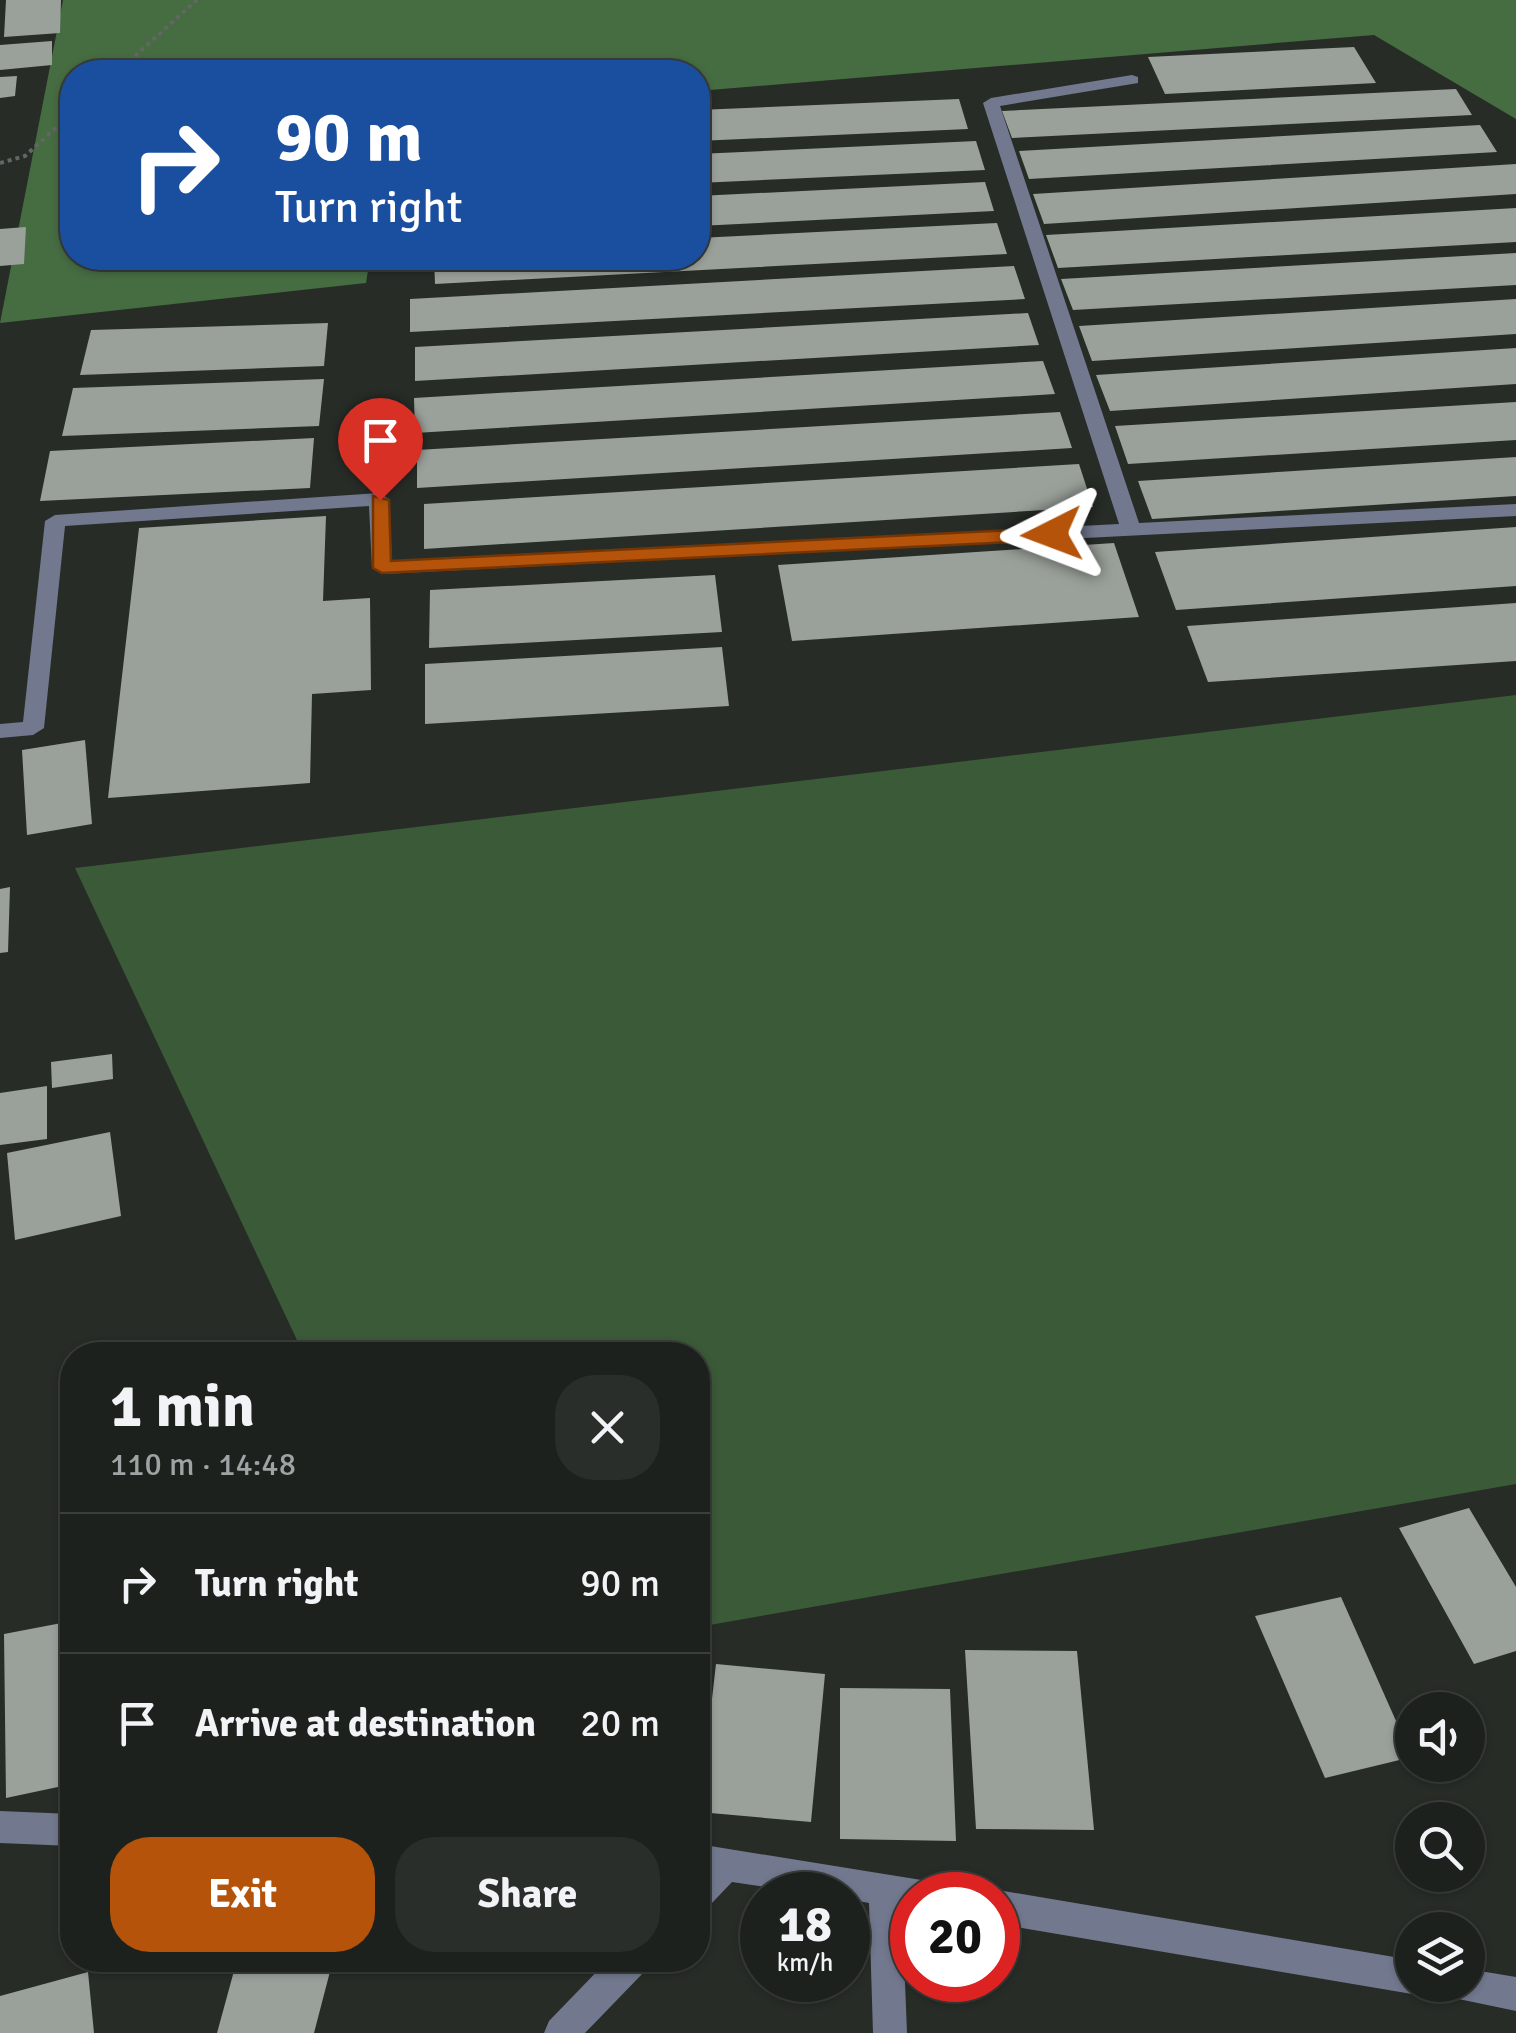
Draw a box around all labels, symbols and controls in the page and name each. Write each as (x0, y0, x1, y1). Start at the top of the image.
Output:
text: 90 m (275, 94, 423, 180)
icon: right (110, 100, 240, 230)
text: Turn right (275, 180, 463, 235)
pin (338, 398, 423, 501)
icon: arrive (353, 413, 408, 468)
position arrow (1000, 482, 1104, 586)
text: 1 min (110, 1370, 255, 1444)
button: close (555, 1375, 660, 1480)
text: 110 m · 14:48 (110, 1445, 296, 1484)
icon: right (110, 1556, 165, 1611)
text: Turn right (195, 1560, 359, 1607)
text: 90 m (580, 1560, 660, 1607)
map controls (1395, 1692, 1485, 2002)
button: sound (1395, 1692, 1485, 1782)
icon: arrive (110, 1696, 165, 1751)
text: Arrive at destination (195, 1700, 536, 1747)
text: 20 m (580, 1700, 660, 1747)
button: search (1395, 1802, 1485, 1892)
button: Exit (110, 1837, 375, 1952)
button: Share (395, 1837, 660, 1952)
speed limit sign: 20 (890, 1872, 1020, 2002)
text: 18 (778, 1894, 832, 1956)
button: layers (1395, 1912, 1485, 2002)
text: km/h (777, 1947, 833, 1978)

